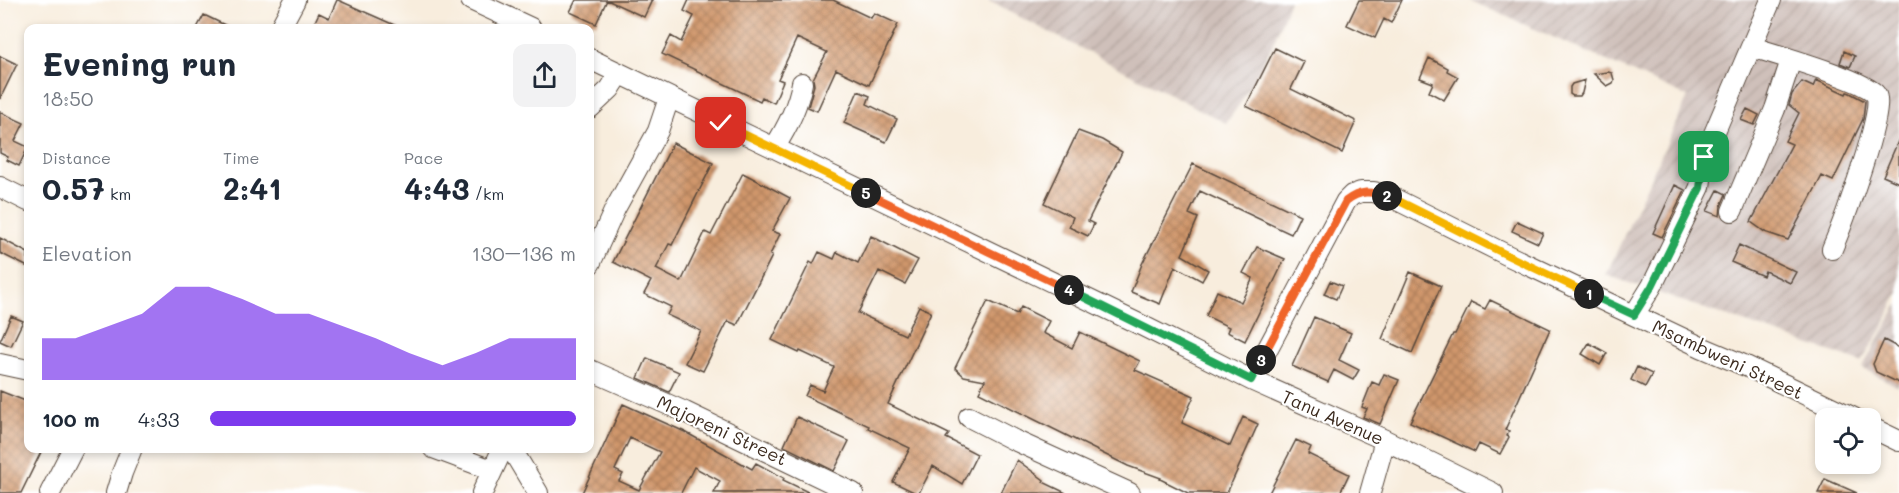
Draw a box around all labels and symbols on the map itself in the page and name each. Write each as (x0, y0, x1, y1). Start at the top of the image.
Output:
pin (695, 97, 746, 148)
pin (1678, 131, 1729, 182)
pin: 5 (851, 178, 881, 208)
pin: 2 (1372, 181, 1402, 211)
pin: 4 (1054, 275, 1084, 305)
pin: 1 (1574, 279, 1604, 309)
street label: Msambweni Street (1649, 314, 1807, 404)
pin: 3 (1246, 345, 1276, 375)
street label: Tanu Avenue (1278, 384, 1388, 450)
street label: Majoreni Street (653, 389, 791, 471)

